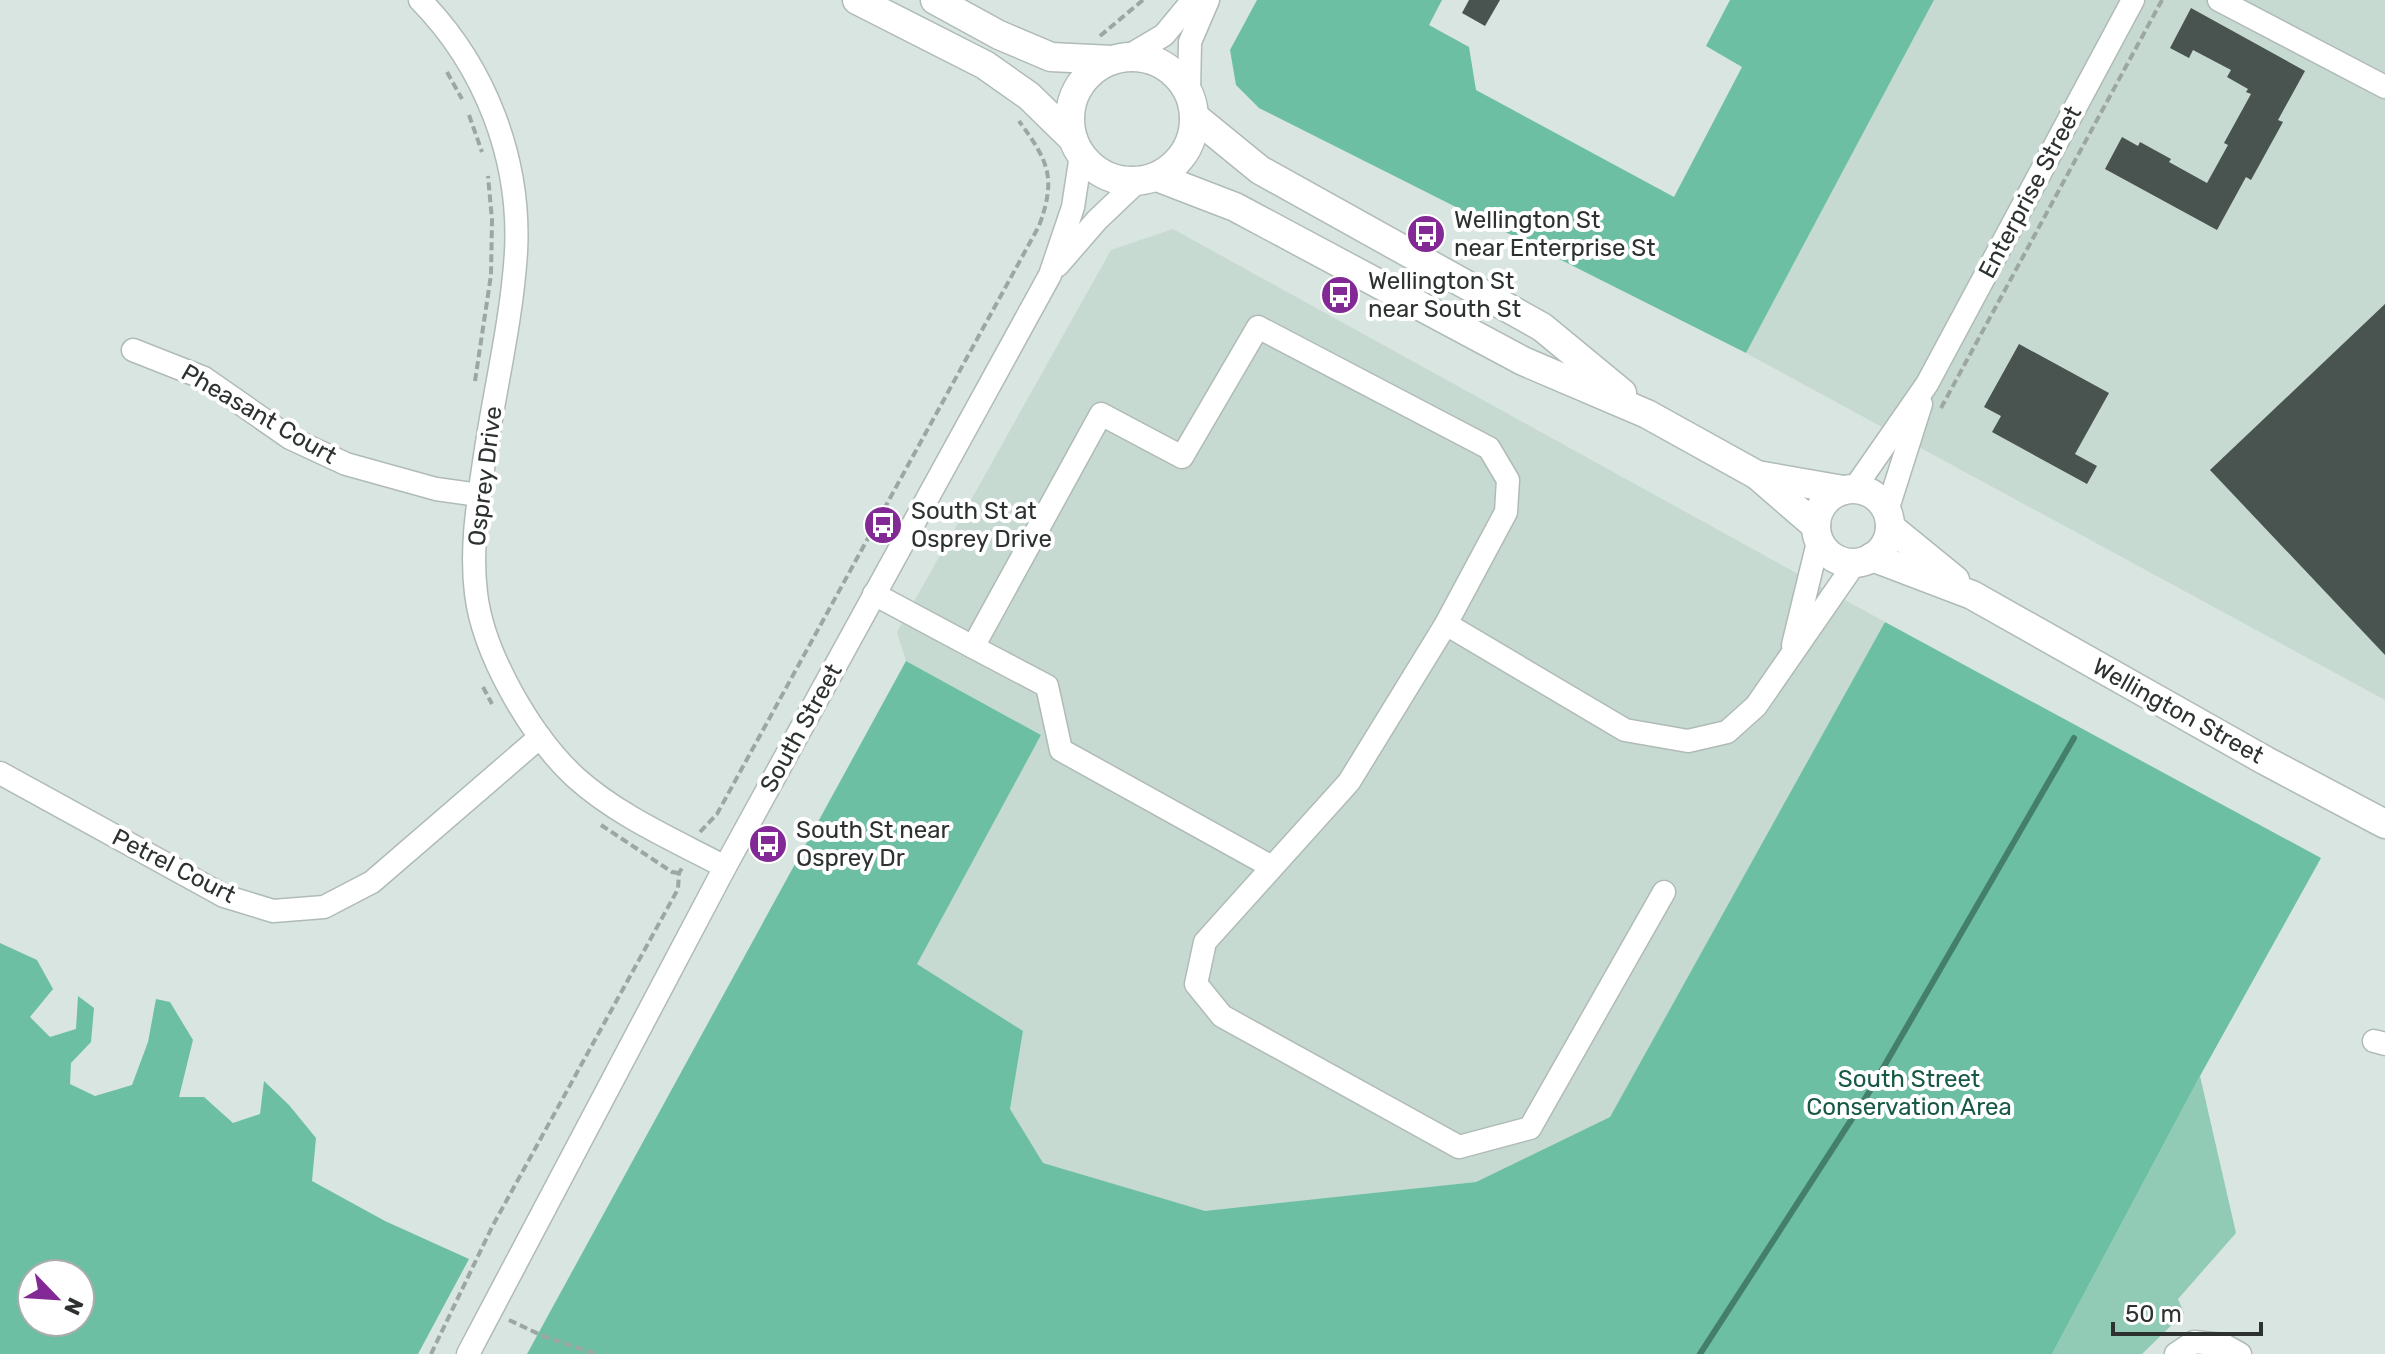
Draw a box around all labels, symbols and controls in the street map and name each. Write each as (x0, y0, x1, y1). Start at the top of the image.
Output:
street label: Enterprise Street (1973, 101, 2087, 283)
place label: Wellington St near Enterprise St (1454, 206, 1656, 262)
bus stop icon: Wellington St near Enterprise St (1405, 213, 1447, 255)
place label: Wellington St near South St (1368, 267, 1521, 323)
bus stop icon: Wellington St near South St (1319, 274, 1361, 316)
street label: Pheasant Court (176, 358, 342, 470)
street label: Osprey Drive (463, 404, 507, 548)
place label: South St at Osprey Drive (911, 497, 1052, 553)
bus stop icon: South St at Osprey Drive (862, 504, 904, 546)
street label: Wellington Street (2087, 652, 2269, 770)
street label: South Street (754, 659, 848, 797)
place label: South St near Osprey Dr (796, 816, 950, 872)
street label: Petrel Court (108, 823, 240, 909)
bus stop icon: South St near Osprey Dr (747, 823, 789, 865)
park label: South Street Conservation Area (1806, 1065, 2012, 1121)
north arrow (16, 1258, 96, 1338)
scale bar (2113, 1286, 2261, 1336)
text: N (58, 1293, 89, 1319)
text: 50 m (2125, 1300, 2182, 1328)

